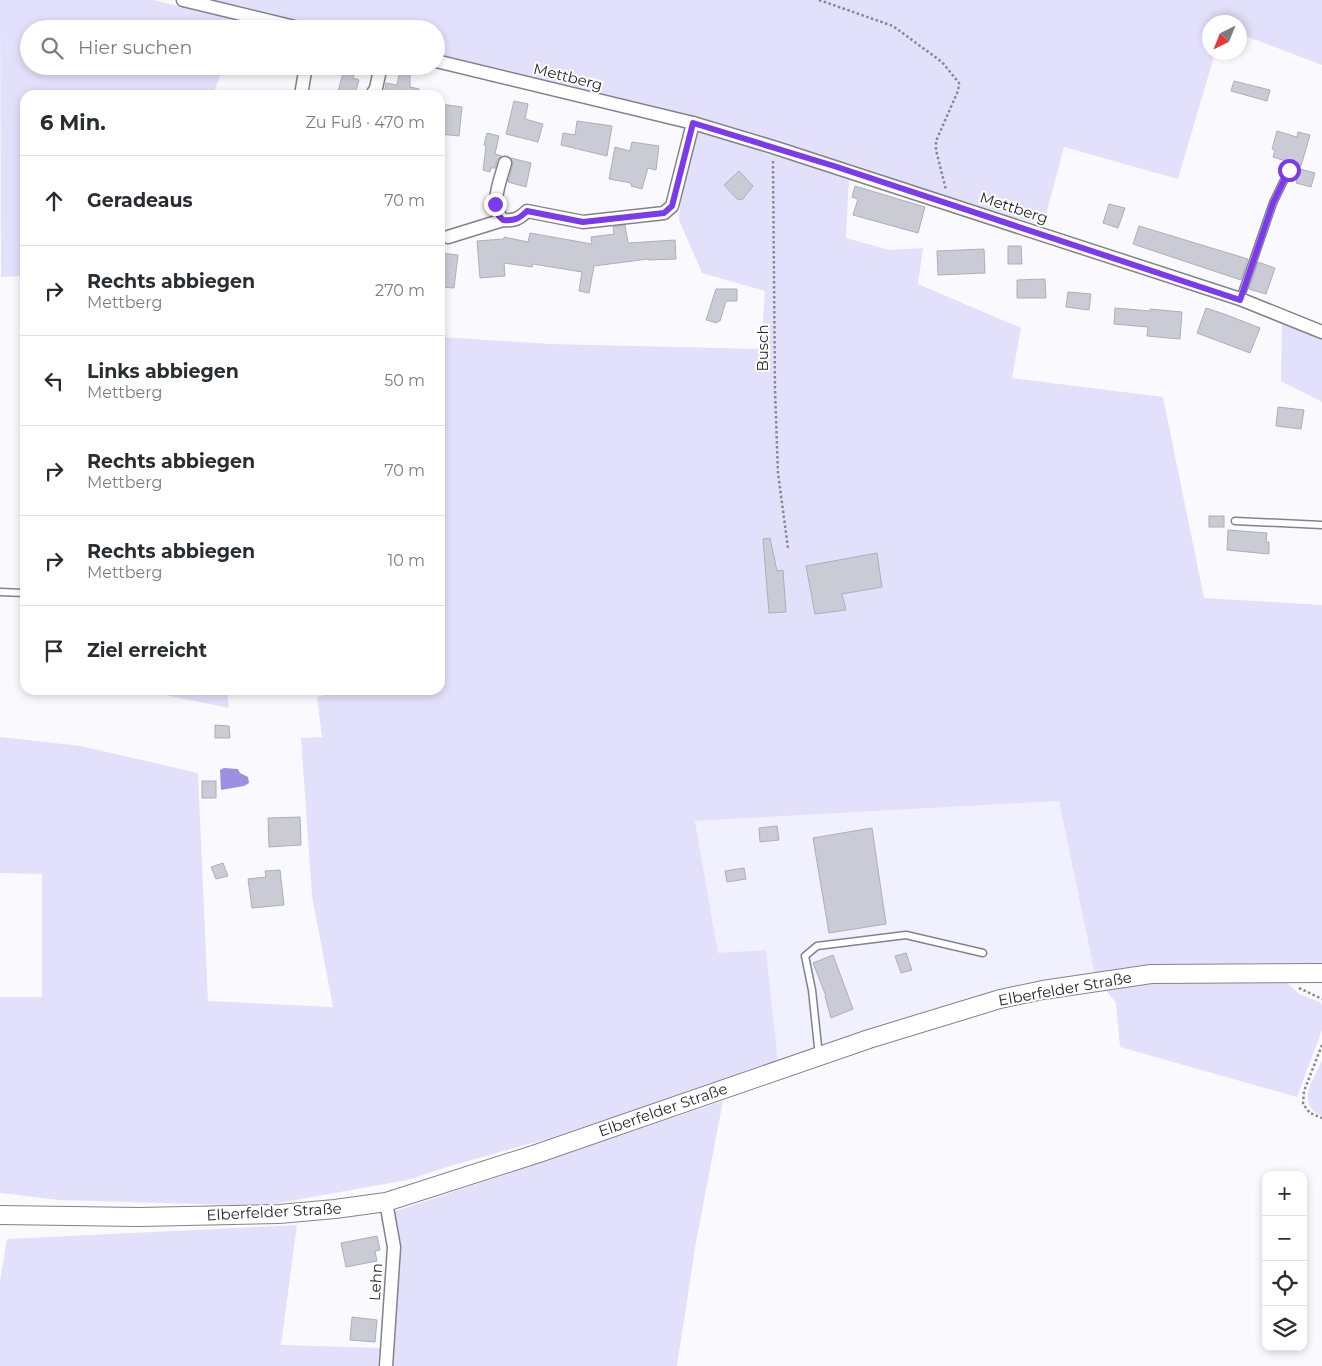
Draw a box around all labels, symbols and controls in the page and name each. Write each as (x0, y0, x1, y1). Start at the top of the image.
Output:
north arrow (1202, 15, 1247, 60)
search box (20, 20, 445, 75)
icon: search (38, 34, 66, 62)
text: Hier suchen (78, 36, 192, 59)
street label: Mettberg (532, 59, 605, 94)
text: 6 Min. (40, 110, 106, 135)
text: Zu Fuß · 470 m (305, 113, 425, 132)
route start (1278, 159, 1301, 182)
icon: ahead (40, 187, 68, 215)
street label: Mettberg (978, 188, 1051, 227)
text: Geradeaus (87, 189, 193, 212)
text: 70 m (384, 191, 425, 210)
route end (484, 193, 507, 216)
text: Rechts abbiegen (87, 270, 255, 293)
icon: right (40, 277, 68, 305)
text: 270 m (375, 281, 425, 300)
text: Mettberg (87, 293, 162, 312)
street label: Busch (753, 324, 772, 372)
text: Links abbiegen (87, 360, 239, 383)
icon: left (40, 367, 68, 395)
text: 50 m (384, 371, 425, 390)
text: Mettberg (87, 383, 162, 402)
text: Rechts abbiegen (87, 450, 255, 473)
icon: right (40, 457, 68, 485)
text: 70 m (384, 461, 425, 480)
text: Mettberg (87, 473, 162, 492)
text: Rechts abbiegen (87, 540, 255, 563)
icon: right (40, 547, 68, 575)
text: 10 m (387, 551, 425, 570)
text: Mettberg (87, 563, 162, 582)
icon: arrive (40, 637, 68, 665)
text: Ziel erreicht (87, 639, 207, 662)
street label: Elberfelder Straße (997, 967, 1133, 1010)
street label: Elberfelder Straße (596, 1079, 730, 1141)
map controls (1262, 1171, 1307, 1351)
button: + (1262, 1171, 1307, 1216)
street label: Elberfelder Straße (206, 1198, 342, 1225)
button: − (1262, 1216, 1307, 1261)
button: locate (1262, 1261, 1307, 1306)
street label: Lehn (365, 1262, 386, 1302)
button: layers (1262, 1306, 1307, 1351)

